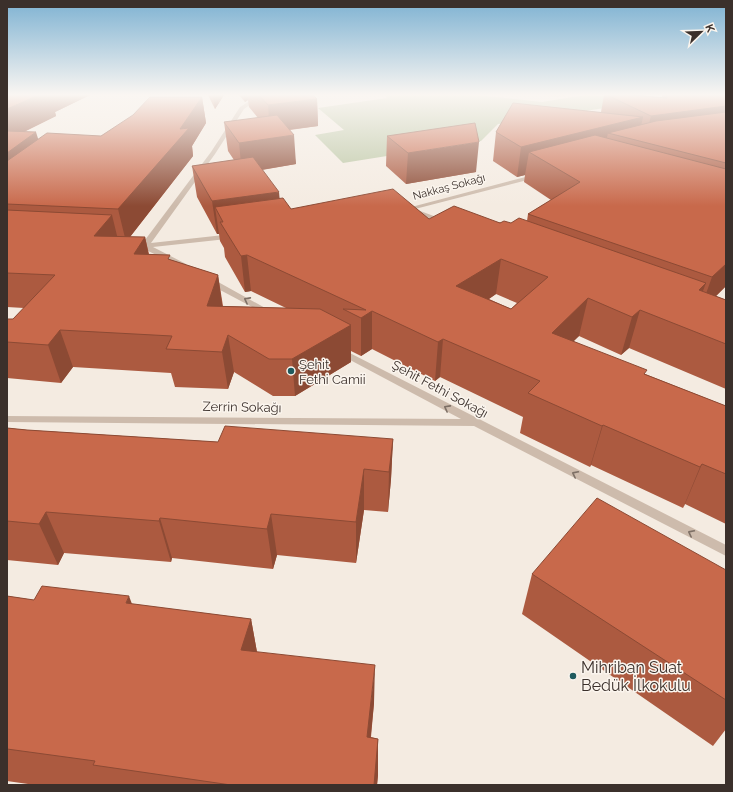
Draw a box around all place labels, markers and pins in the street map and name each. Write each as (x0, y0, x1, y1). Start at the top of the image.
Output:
place label: Şehit Fethi Camii (299, 357, 366, 387)
marker: Şehit Fethi Camii (286, 366, 296, 376)
place label: Mihriban Suat Bedük İlkokulu (581, 658, 691, 695)
marker: Mihriban Suat Bedük İlkokulu (568, 671, 578, 681)

